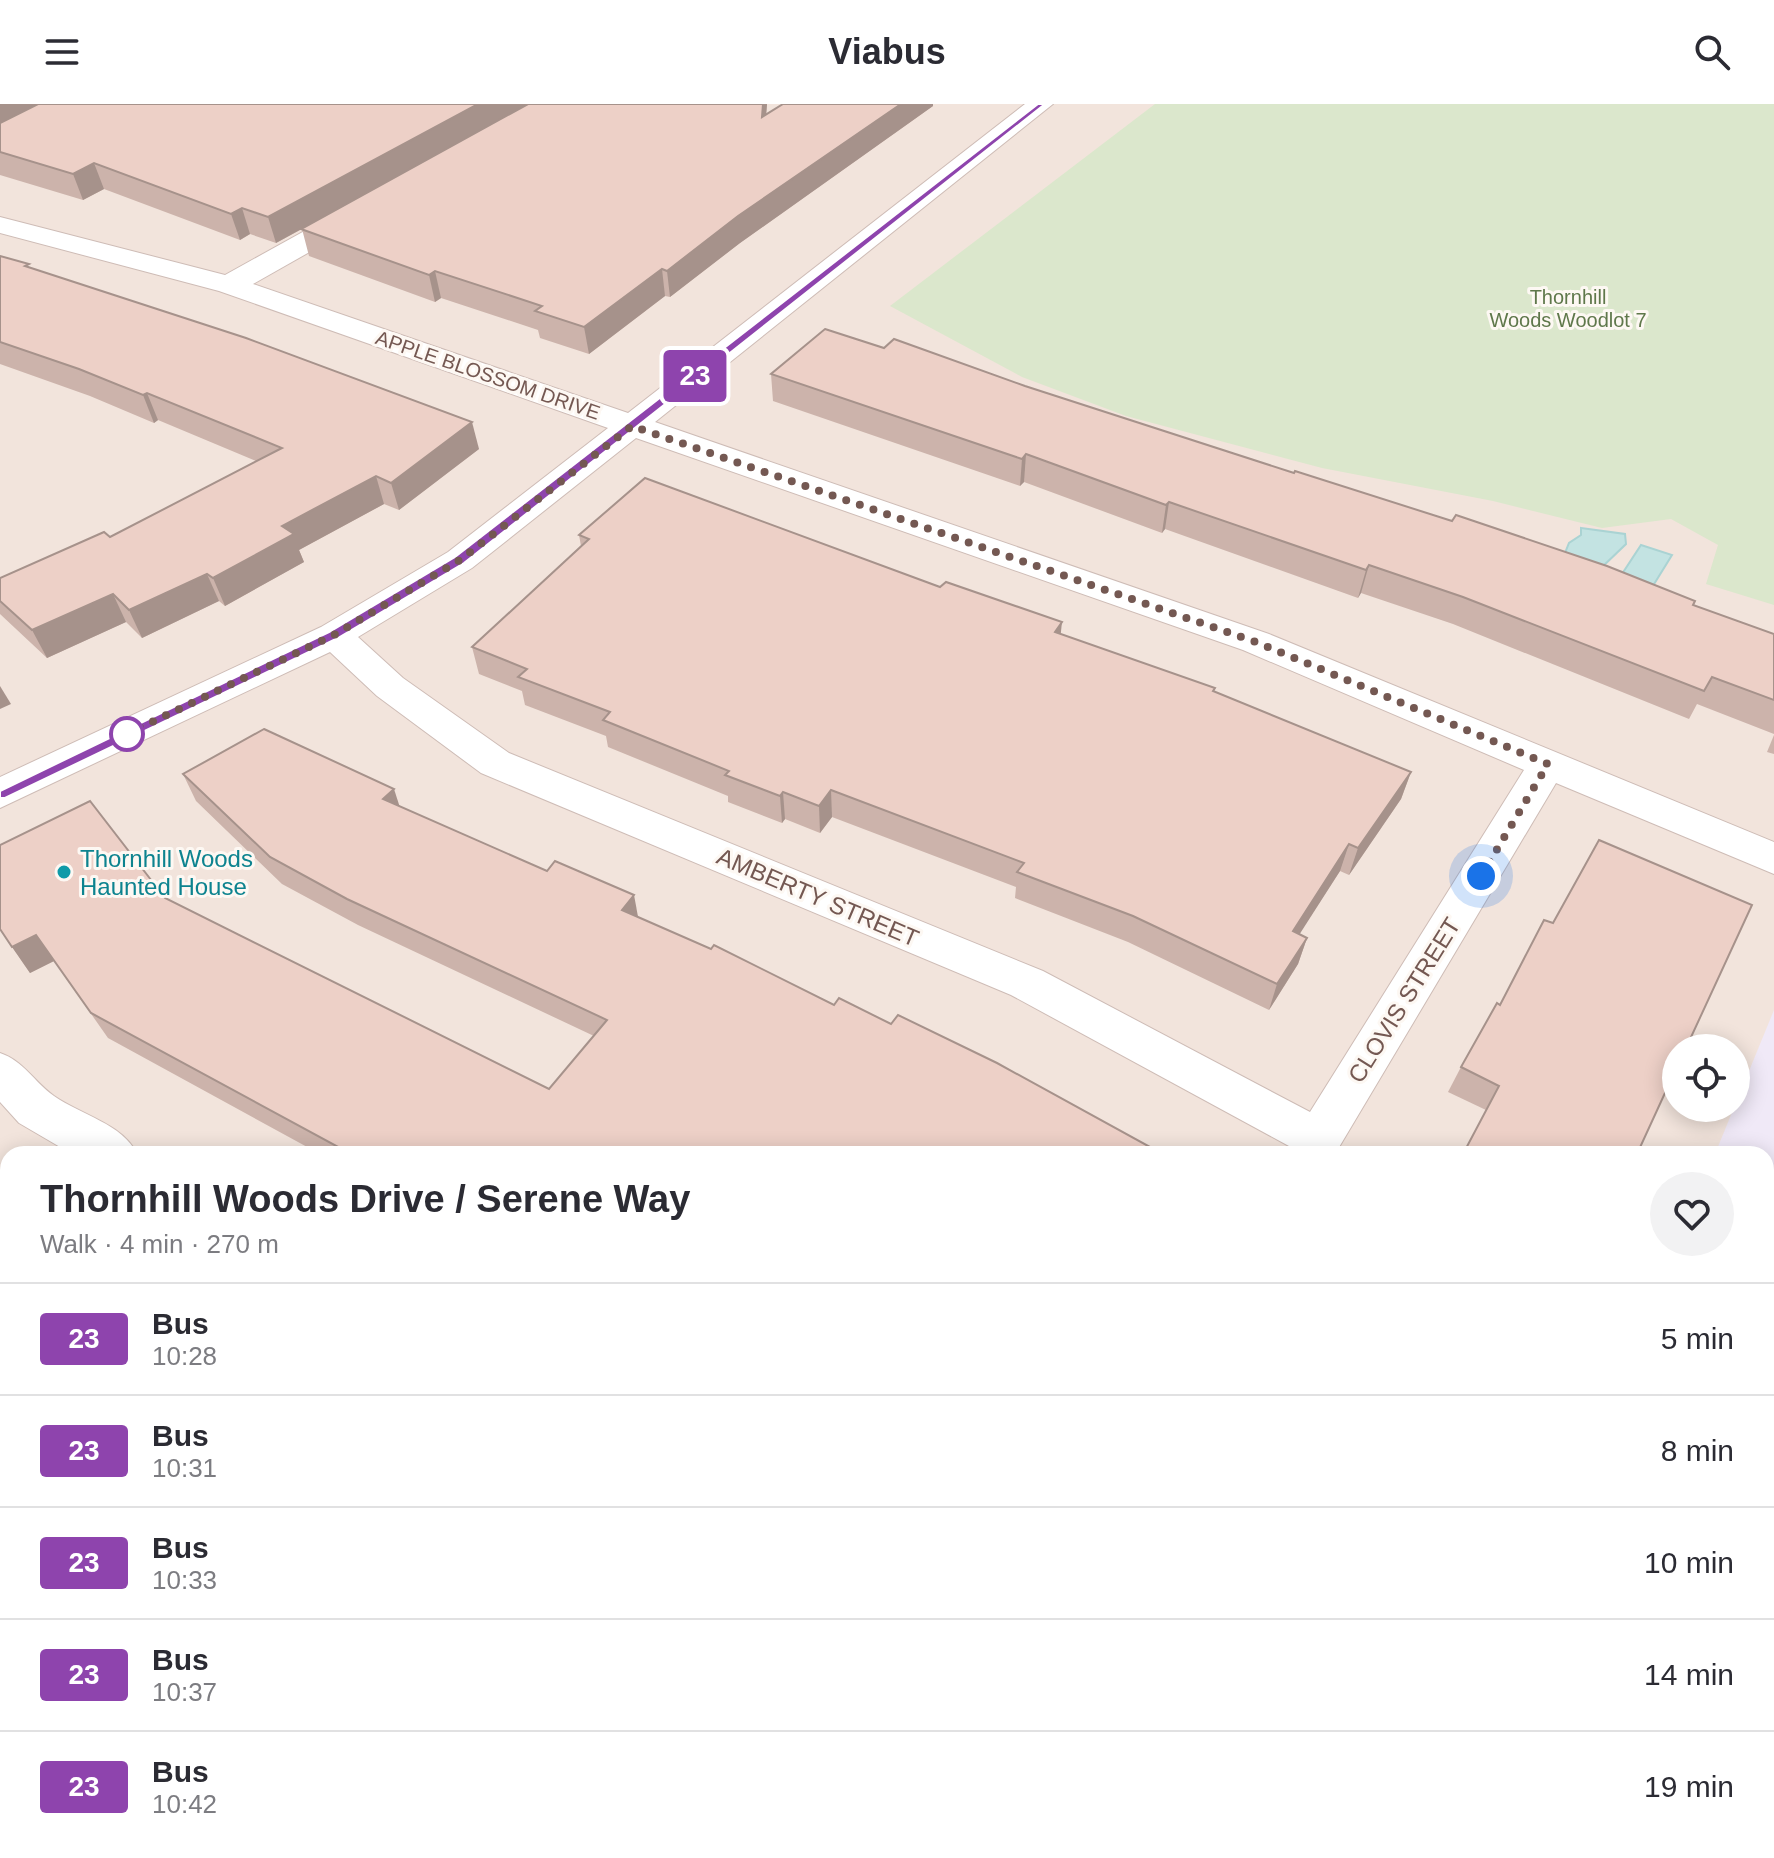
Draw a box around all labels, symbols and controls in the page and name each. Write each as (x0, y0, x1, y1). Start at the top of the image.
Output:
icon: menu (40, 30, 84, 74)
icon: search (1690, 30, 1734, 74)
text: Viabus (828, 31, 946, 72)
park label: Thornhill Woods Woodlot 7 (1489, 286, 1647, 331)
street label: APPLE BLOSSOM DRIVE (373, 326, 603, 424)
line badge: 23 (659, 350, 731, 402)
text: 23 (679, 360, 711, 391)
unlabelled marker (110, 717, 144, 751)
street label: AMBERTY STREET (713, 842, 923, 952)
place label: Thornhill Woods Haunted House (80, 845, 253, 900)
your location (1461, 856, 1501, 896)
marker: Thornhill Woods Haunted House (55, 863, 73, 881)
street label: CLOVIS STREET (1342, 912, 1466, 1087)
map controls (1662, 1034, 1750, 1122)
button: locate (1662, 1034, 1750, 1122)
button: heart (1650, 1172, 1734, 1256)
text: Thornhill Woods Drive / Serene Way (40, 1178, 690, 1220)
text: Walk · 4 min · 270 m (40, 1229, 279, 1259)
text: Bus (152, 1307, 209, 1340)
text: 5 min (1661, 1322, 1734, 1355)
text: 23 (68, 1323, 100, 1354)
text: 10:28 (152, 1341, 217, 1371)
text: Bus (152, 1419, 209, 1452)
text: 8 min (1661, 1434, 1734, 1467)
text: 23 (68, 1435, 100, 1466)
text: 10:31 (152, 1453, 217, 1483)
text: Bus (152, 1531, 209, 1564)
text: 10 min (1644, 1546, 1734, 1579)
text: 23 (68, 1547, 100, 1578)
text: 10:33 (152, 1565, 217, 1595)
text: Bus (152, 1643, 209, 1676)
text: 14 min (1644, 1658, 1734, 1691)
text: 23 (68, 1659, 100, 1690)
text: 10:37 (152, 1677, 217, 1707)
text: Bus (152, 1755, 209, 1788)
text: 19 min (1644, 1770, 1734, 1803)
text: 23 (68, 1771, 100, 1802)
text: 10:42 (152, 1789, 217, 1819)

